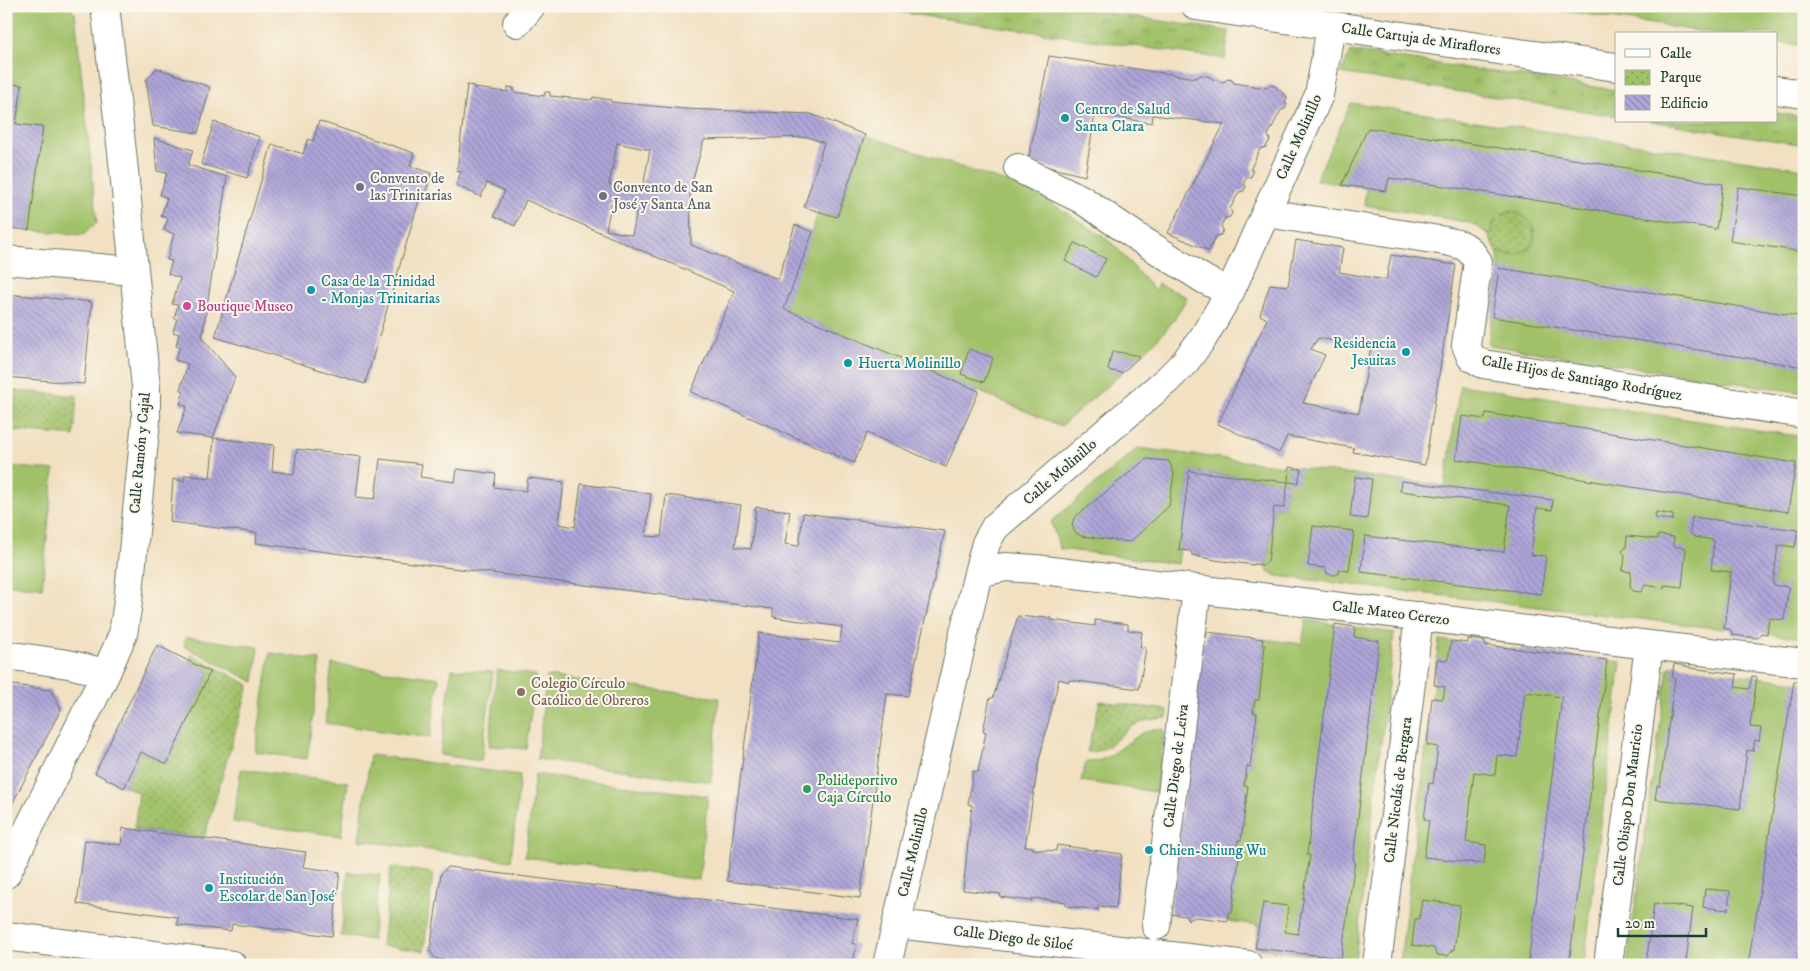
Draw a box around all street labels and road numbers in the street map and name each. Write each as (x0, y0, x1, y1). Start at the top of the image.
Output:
street label: Calle Cartuja de Miraflores (1340, 18, 1502, 60)
street label: Calle Molinillo (1272, 91, 1326, 183)
street label: Calle Hijos de Santiago Rodríguez (1480, 351, 1684, 405)
street label: Calle Ramón y Cajal (125, 391, 155, 515)
street label: Calle Molinillo (1019, 435, 1101, 509)
street label: Calle Mateo Cerezo (1331, 596, 1451, 630)
street label: Calle Diego de Leiva (1159, 702, 1193, 829)
street label: Calle Nicolás de Bergara (1380, 715, 1416, 864)
street label: Calle Obispo Don Mauricio (1609, 723, 1647, 887)
street label: Calle Molinillo (893, 805, 933, 899)
street label: Calle Diego de Siloé (952, 921, 1075, 955)

